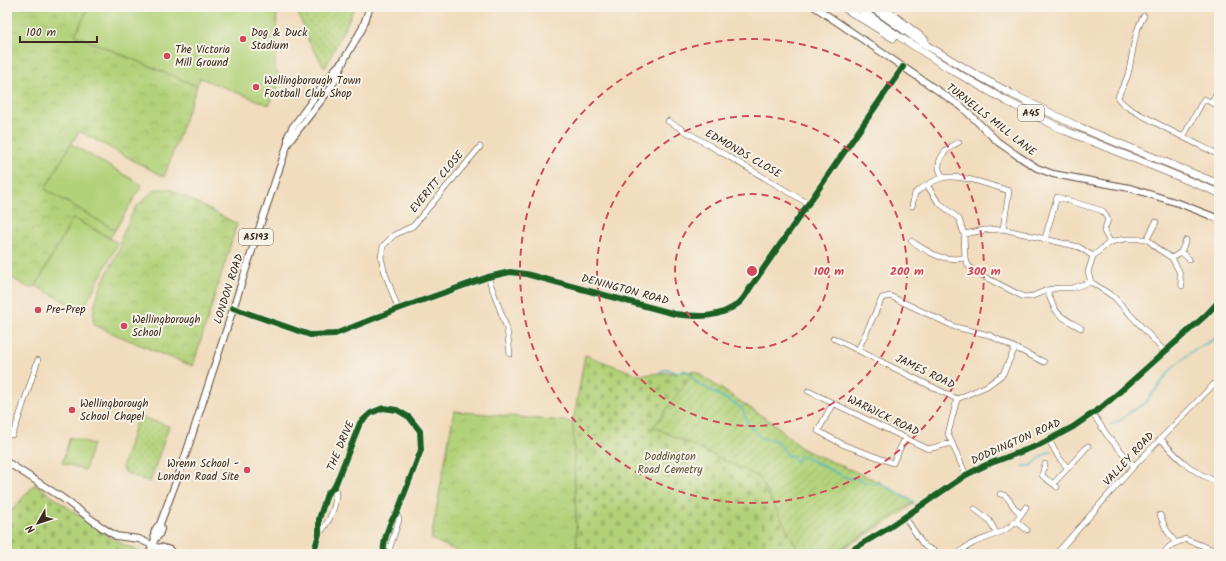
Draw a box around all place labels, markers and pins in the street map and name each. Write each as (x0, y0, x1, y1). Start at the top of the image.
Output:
place label: Dog & Duck Stadium (251, 24, 308, 55)
marker: Dog & Duck Stadium (238, 34, 248, 44)
place label: The Victoria Mill Ground (175, 41, 230, 72)
marker: The Victoria Mill Ground (162, 51, 172, 61)
place label: Wellingborough Town Football Club Shop (264, 72, 361, 103)
marker: Wellingborough Town Football Club Shop (251, 82, 261, 92)
centre of rings (745, 264, 759, 278)
place label: Pre-Prep (46, 301, 86, 319)
marker: Pre-Prep (33, 305, 43, 315)
place label: Wellingborough School (132, 311, 201, 342)
marker: Wellingborough School (119, 321, 129, 331)
place label: Wellingborough School Chapel (80, 395, 149, 426)
marker: Wellingborough School Chapel (67, 405, 77, 415)
place label: Wrenn School - London Road Site (157, 455, 239, 486)
marker: Wrenn School - London Road Site (242, 465, 252, 475)

